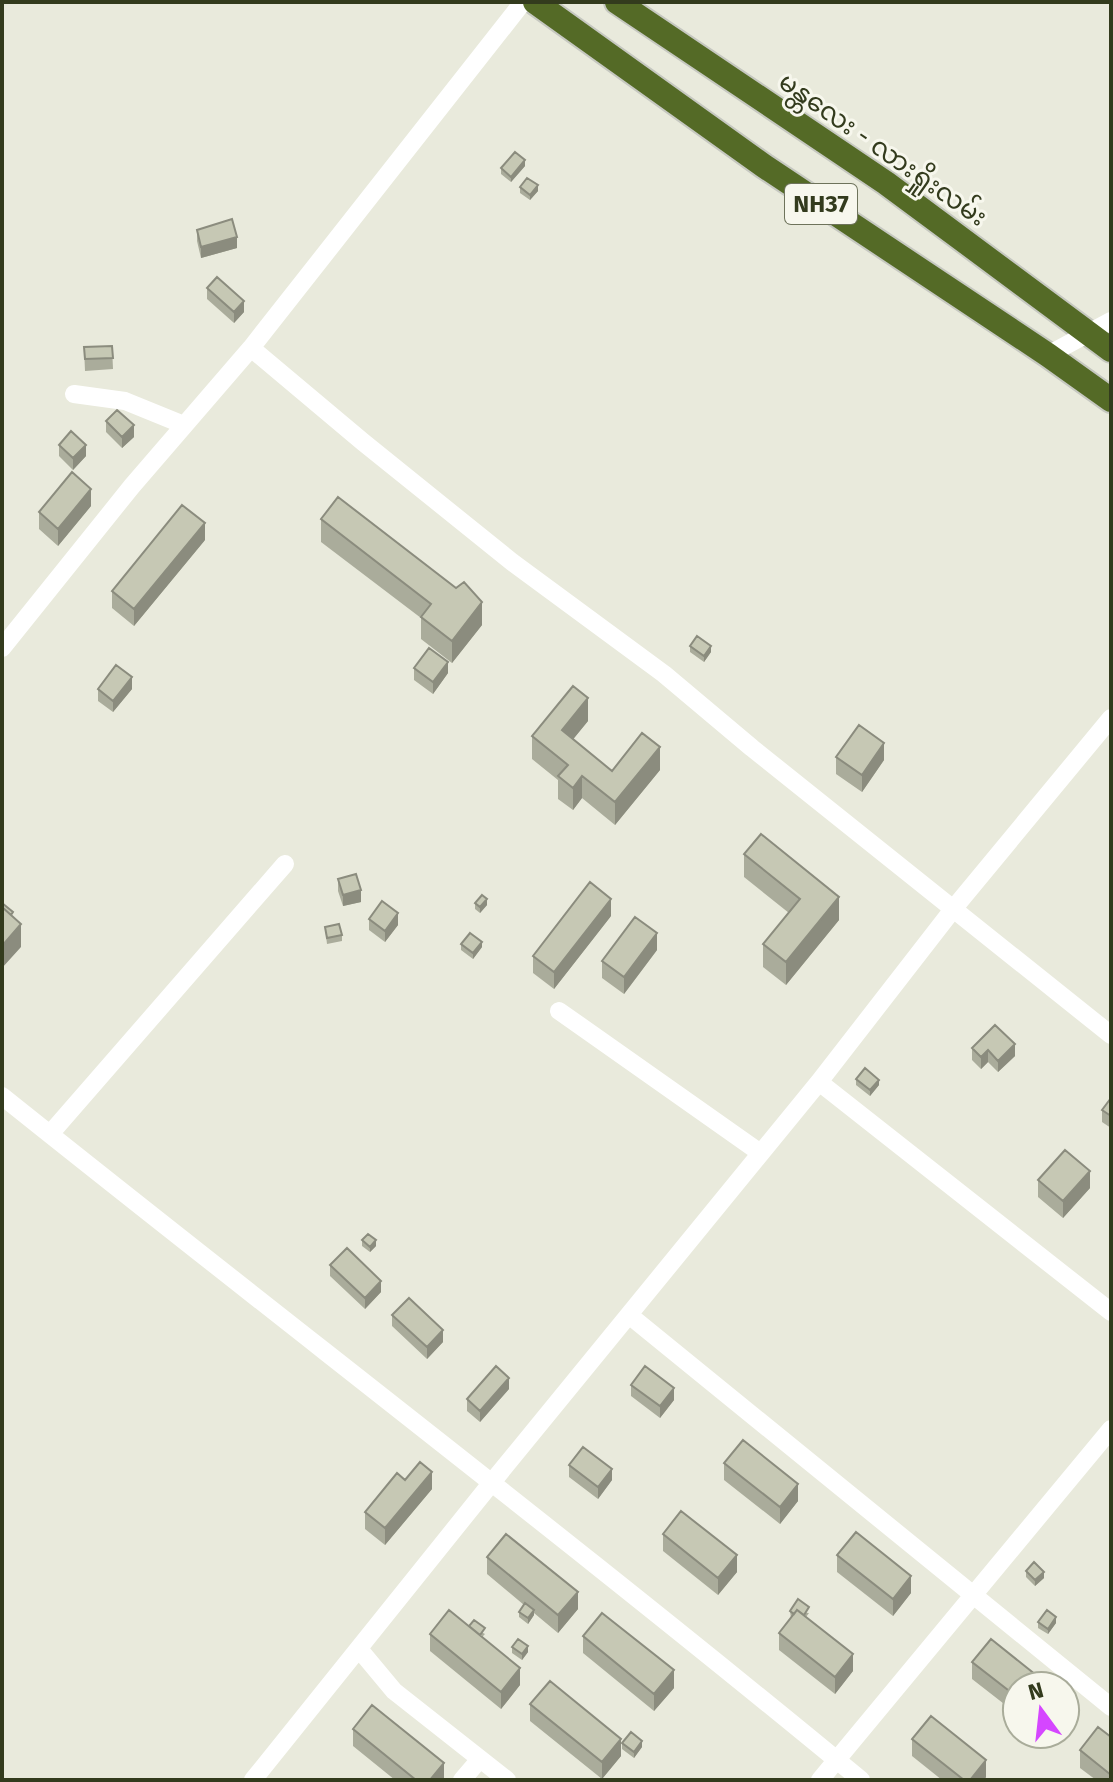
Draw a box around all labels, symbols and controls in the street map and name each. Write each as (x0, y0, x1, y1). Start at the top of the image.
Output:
street label: မန္တလေး - လားရှိုးလမ်း (770, 64, 994, 237)
road number: NH37 (785, 184, 857, 224)
north arrow (1001, 1670, 1081, 1750)
text: N (1025, 1676, 1046, 1706)

